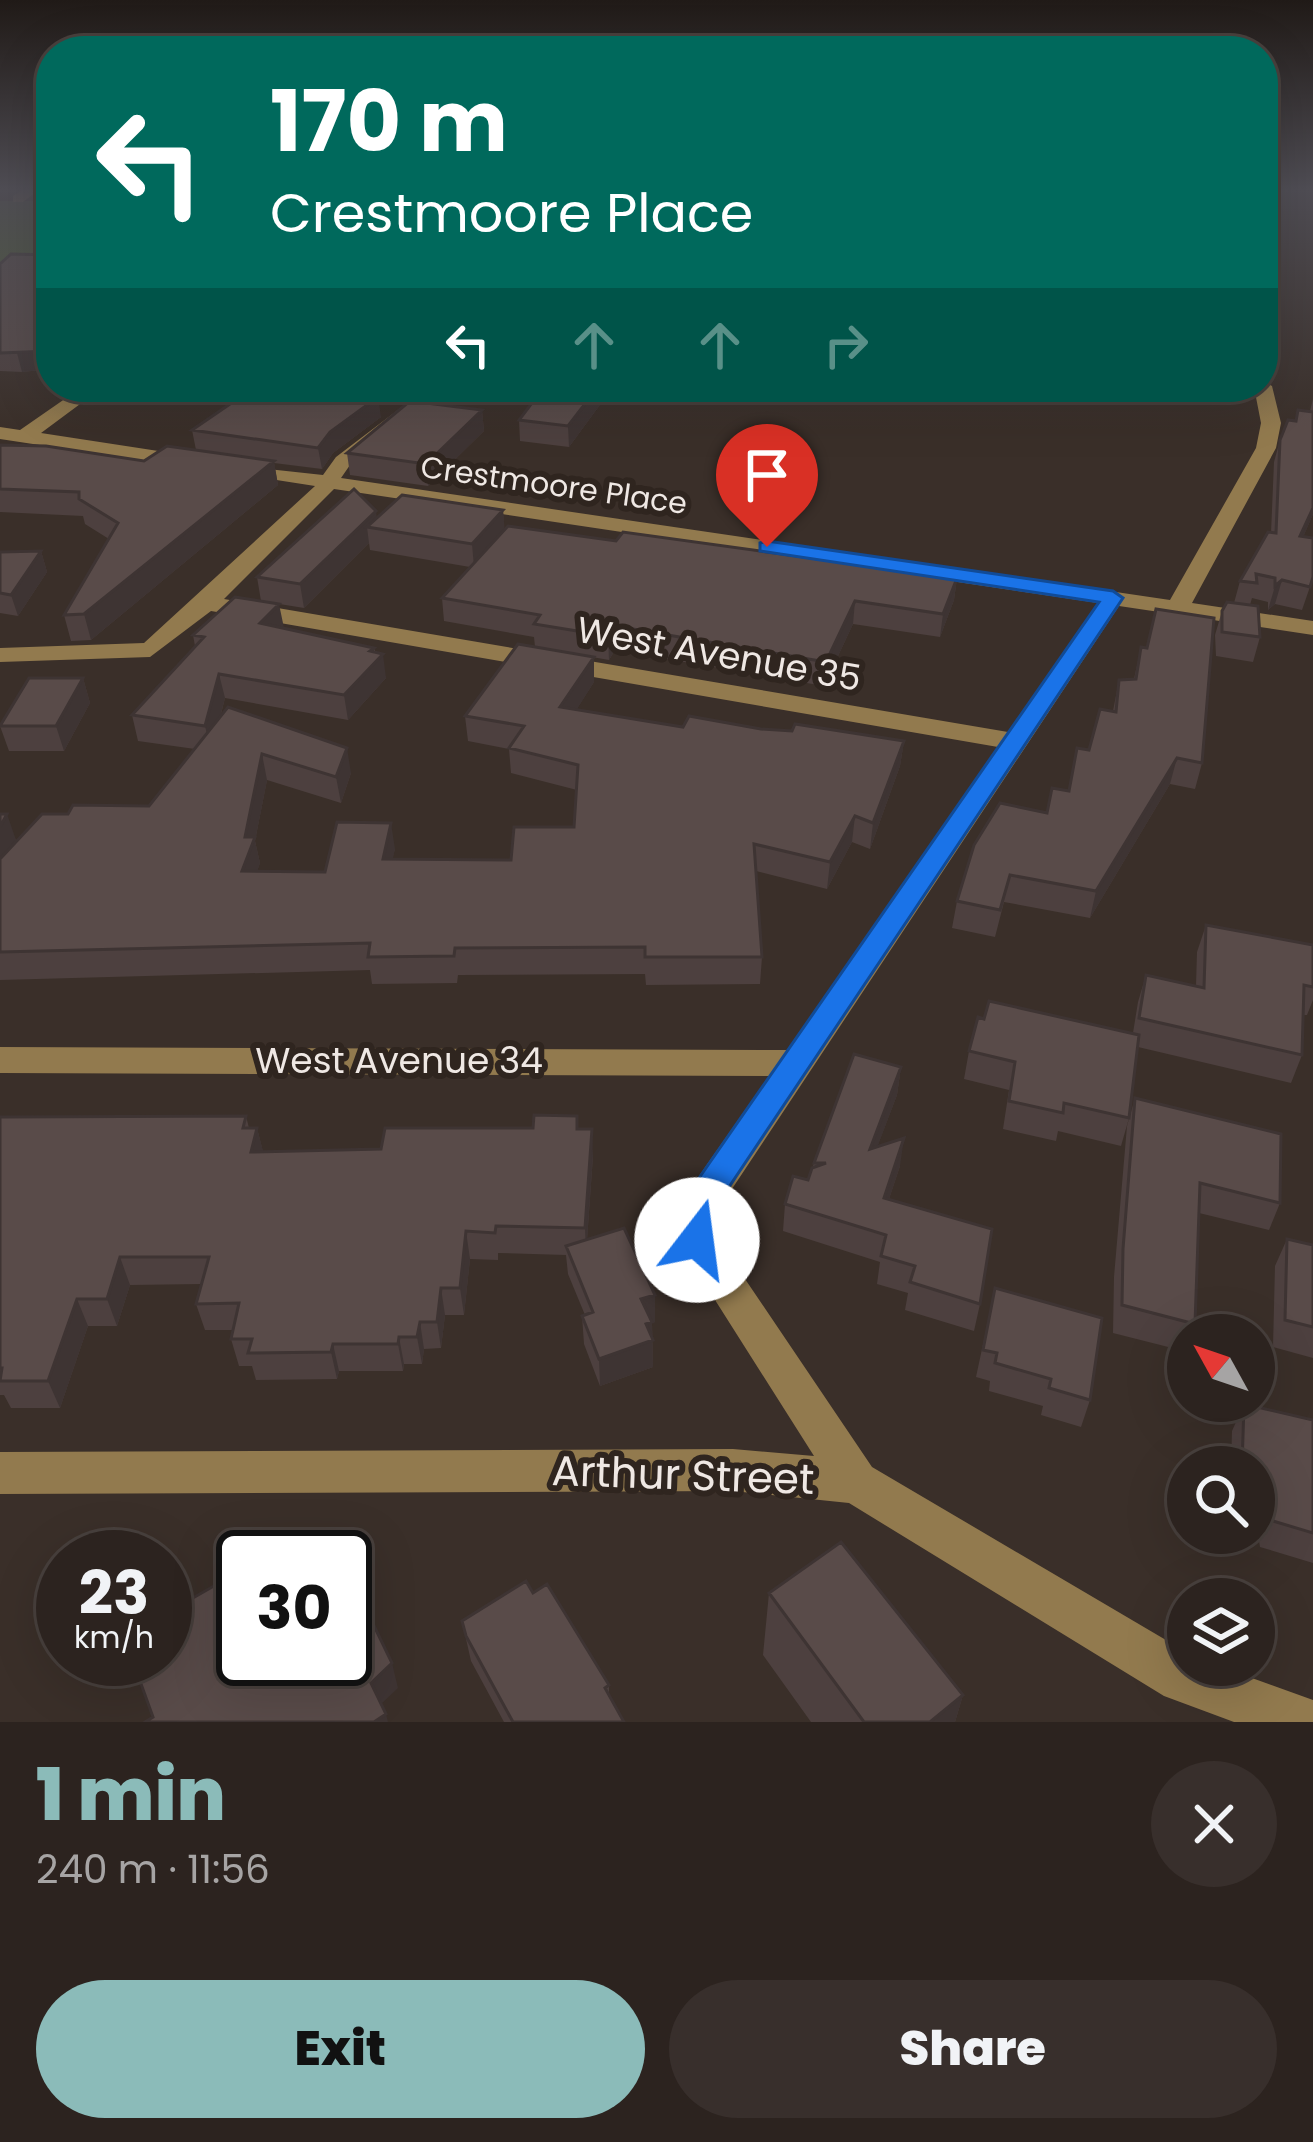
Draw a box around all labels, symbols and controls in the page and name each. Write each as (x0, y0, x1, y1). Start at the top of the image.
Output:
text: 170 m (270, 63, 508, 180)
icon: left (72, 84, 228, 240)
text: Crestmoore Place (270, 175, 753, 251)
icon: left (435, 312, 501, 378)
icon: ahead (561, 312, 627, 378)
icon: ahead (687, 312, 753, 378)
icon: right (813, 312, 879, 378)
pin (716, 424, 818, 547)
icon: arrive (734, 442, 800, 508)
street label: Crestmoore Place (418, 445, 690, 525)
street label: West Avenue 35 (573, 604, 865, 704)
street label: West Avenue 34 (255, 1035, 543, 1086)
position arrow (634, 1177, 760, 1303)
north arrow (1167, 1314, 1275, 1422)
map controls (1167, 1314, 1275, 1686)
street label: Arthur Street (551, 1441, 815, 1509)
button: search (1167, 1446, 1275, 1554)
speed limit sign: 30 (216, 1530, 372, 1686)
text: 23 (79, 1551, 149, 1635)
button: layers (1167, 1578, 1275, 1686)
text: km/h (74, 1616, 154, 1659)
text: 1 min (36, 1744, 226, 1845)
button: close (1151, 1761, 1277, 1887)
text: 240 m · 11:56 (36, 1842, 270, 1897)
button: Exit (36, 1980, 645, 2118)
button: Share (669, 1980, 1277, 2118)

